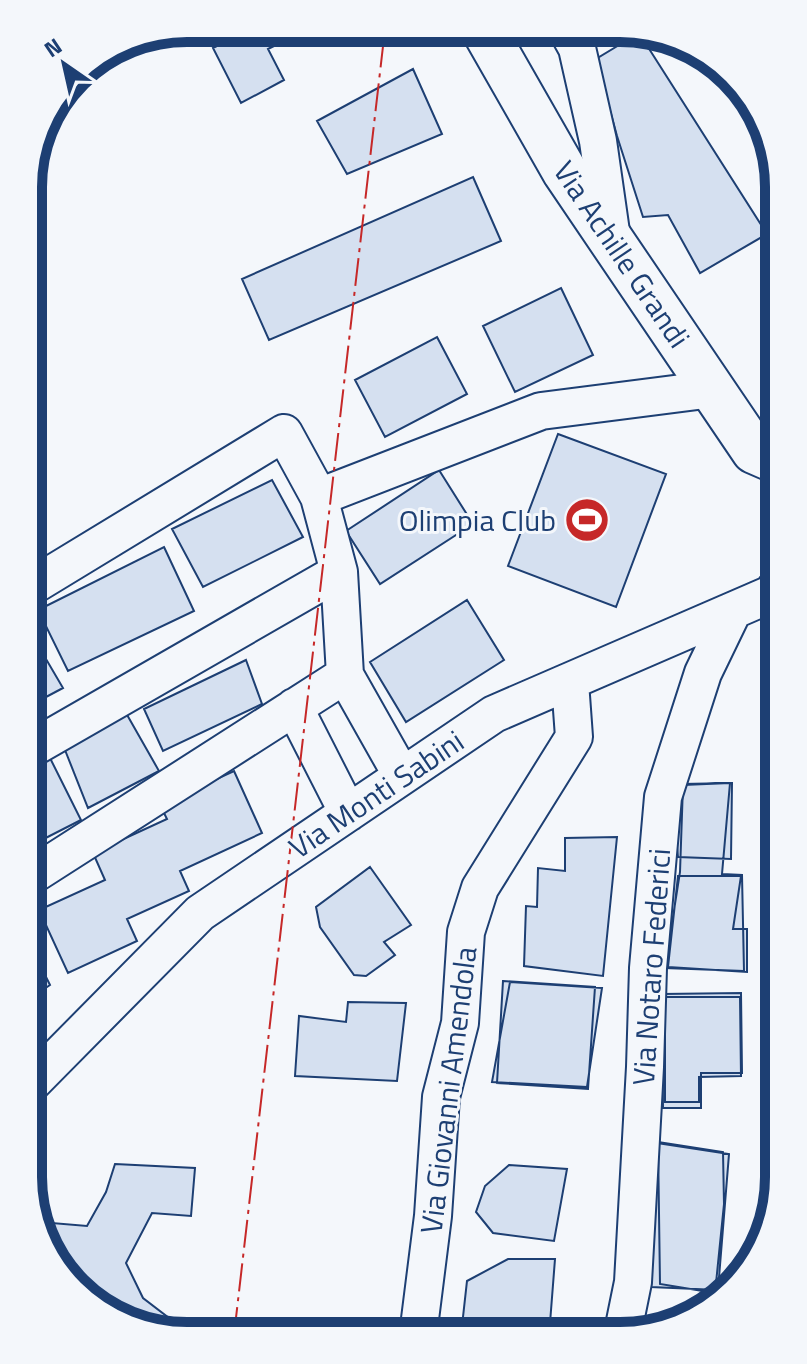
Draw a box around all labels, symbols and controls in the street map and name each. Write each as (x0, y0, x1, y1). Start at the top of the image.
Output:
north arrow (24, 24, 104, 104)
text: N (37, 29, 69, 66)
street label: Via Achille Grandi (542, 151, 702, 357)
sports icon: Olimpia Club (563, 496, 611, 544)
place label: Olimpia Club (399, 497, 556, 543)
street label: Via Monti Sabini (279, 718, 473, 870)
street label: Via Notaro Federici (620, 847, 682, 1087)
street label: Via Giovanni Amendola (408, 944, 488, 1236)

